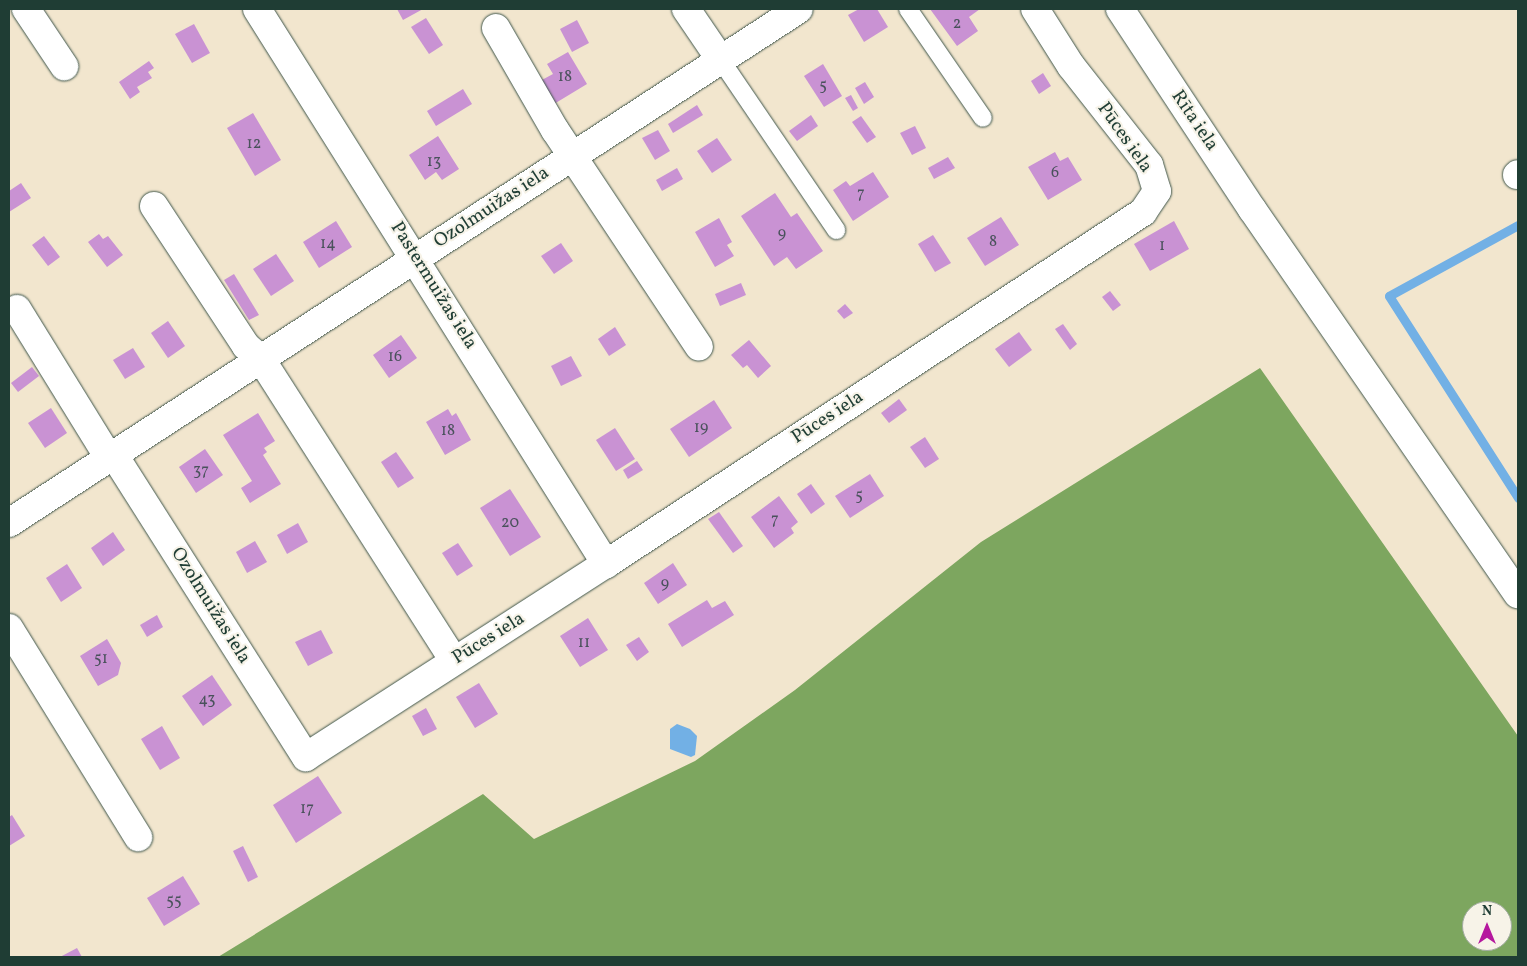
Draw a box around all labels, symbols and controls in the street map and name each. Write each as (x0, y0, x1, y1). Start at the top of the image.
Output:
house number: 2 (953, 14, 961, 34)
house number: 18 (558, 67, 572, 87)
house number: 5 (819, 76, 827, 96)
street label: Rīta iela (1165, 86, 1223, 156)
street label: Pūces iela (1091, 98, 1157, 178)
house number: 12 (247, 134, 261, 154)
house number: 13 (427, 152, 441, 172)
street label: Ozolmuižas iela (430, 162, 554, 254)
house number: 6 (1051, 163, 1059, 183)
house number: 7 (857, 184, 865, 204)
street label: Pastermuižas iela (385, 218, 481, 354)
house number: 9 (778, 224, 786, 244)
house number: 8 (989, 232, 997, 252)
house number: 14 (320, 234, 336, 254)
house number: 1 (1159, 236, 1165, 256)
house number: 16 (388, 347, 402, 367)
street label: Pūces iela (788, 386, 868, 450)
house number: 19 (694, 418, 708, 438)
house number: 18 (441, 421, 455, 441)
house number: 37 (193, 461, 209, 481)
house number: 5 (855, 486, 863, 506)
house number: 7 (771, 510, 779, 530)
house number: 20 (501, 513, 519, 533)
street label: Ozolmuižas iela (165, 544, 255, 668)
house number: 9 (661, 574, 669, 594)
street label: Pūces iela (449, 608, 529, 670)
house number: 11 (578, 633, 590, 653)
house number: 51 (94, 649, 108, 669)
house number: 43 (198, 690, 216, 710)
house number: 17 (300, 799, 314, 819)
house number: 55 (166, 891, 182, 911)
north arrow (1462, 901, 1512, 951)
text: N (1482, 902, 1492, 921)

